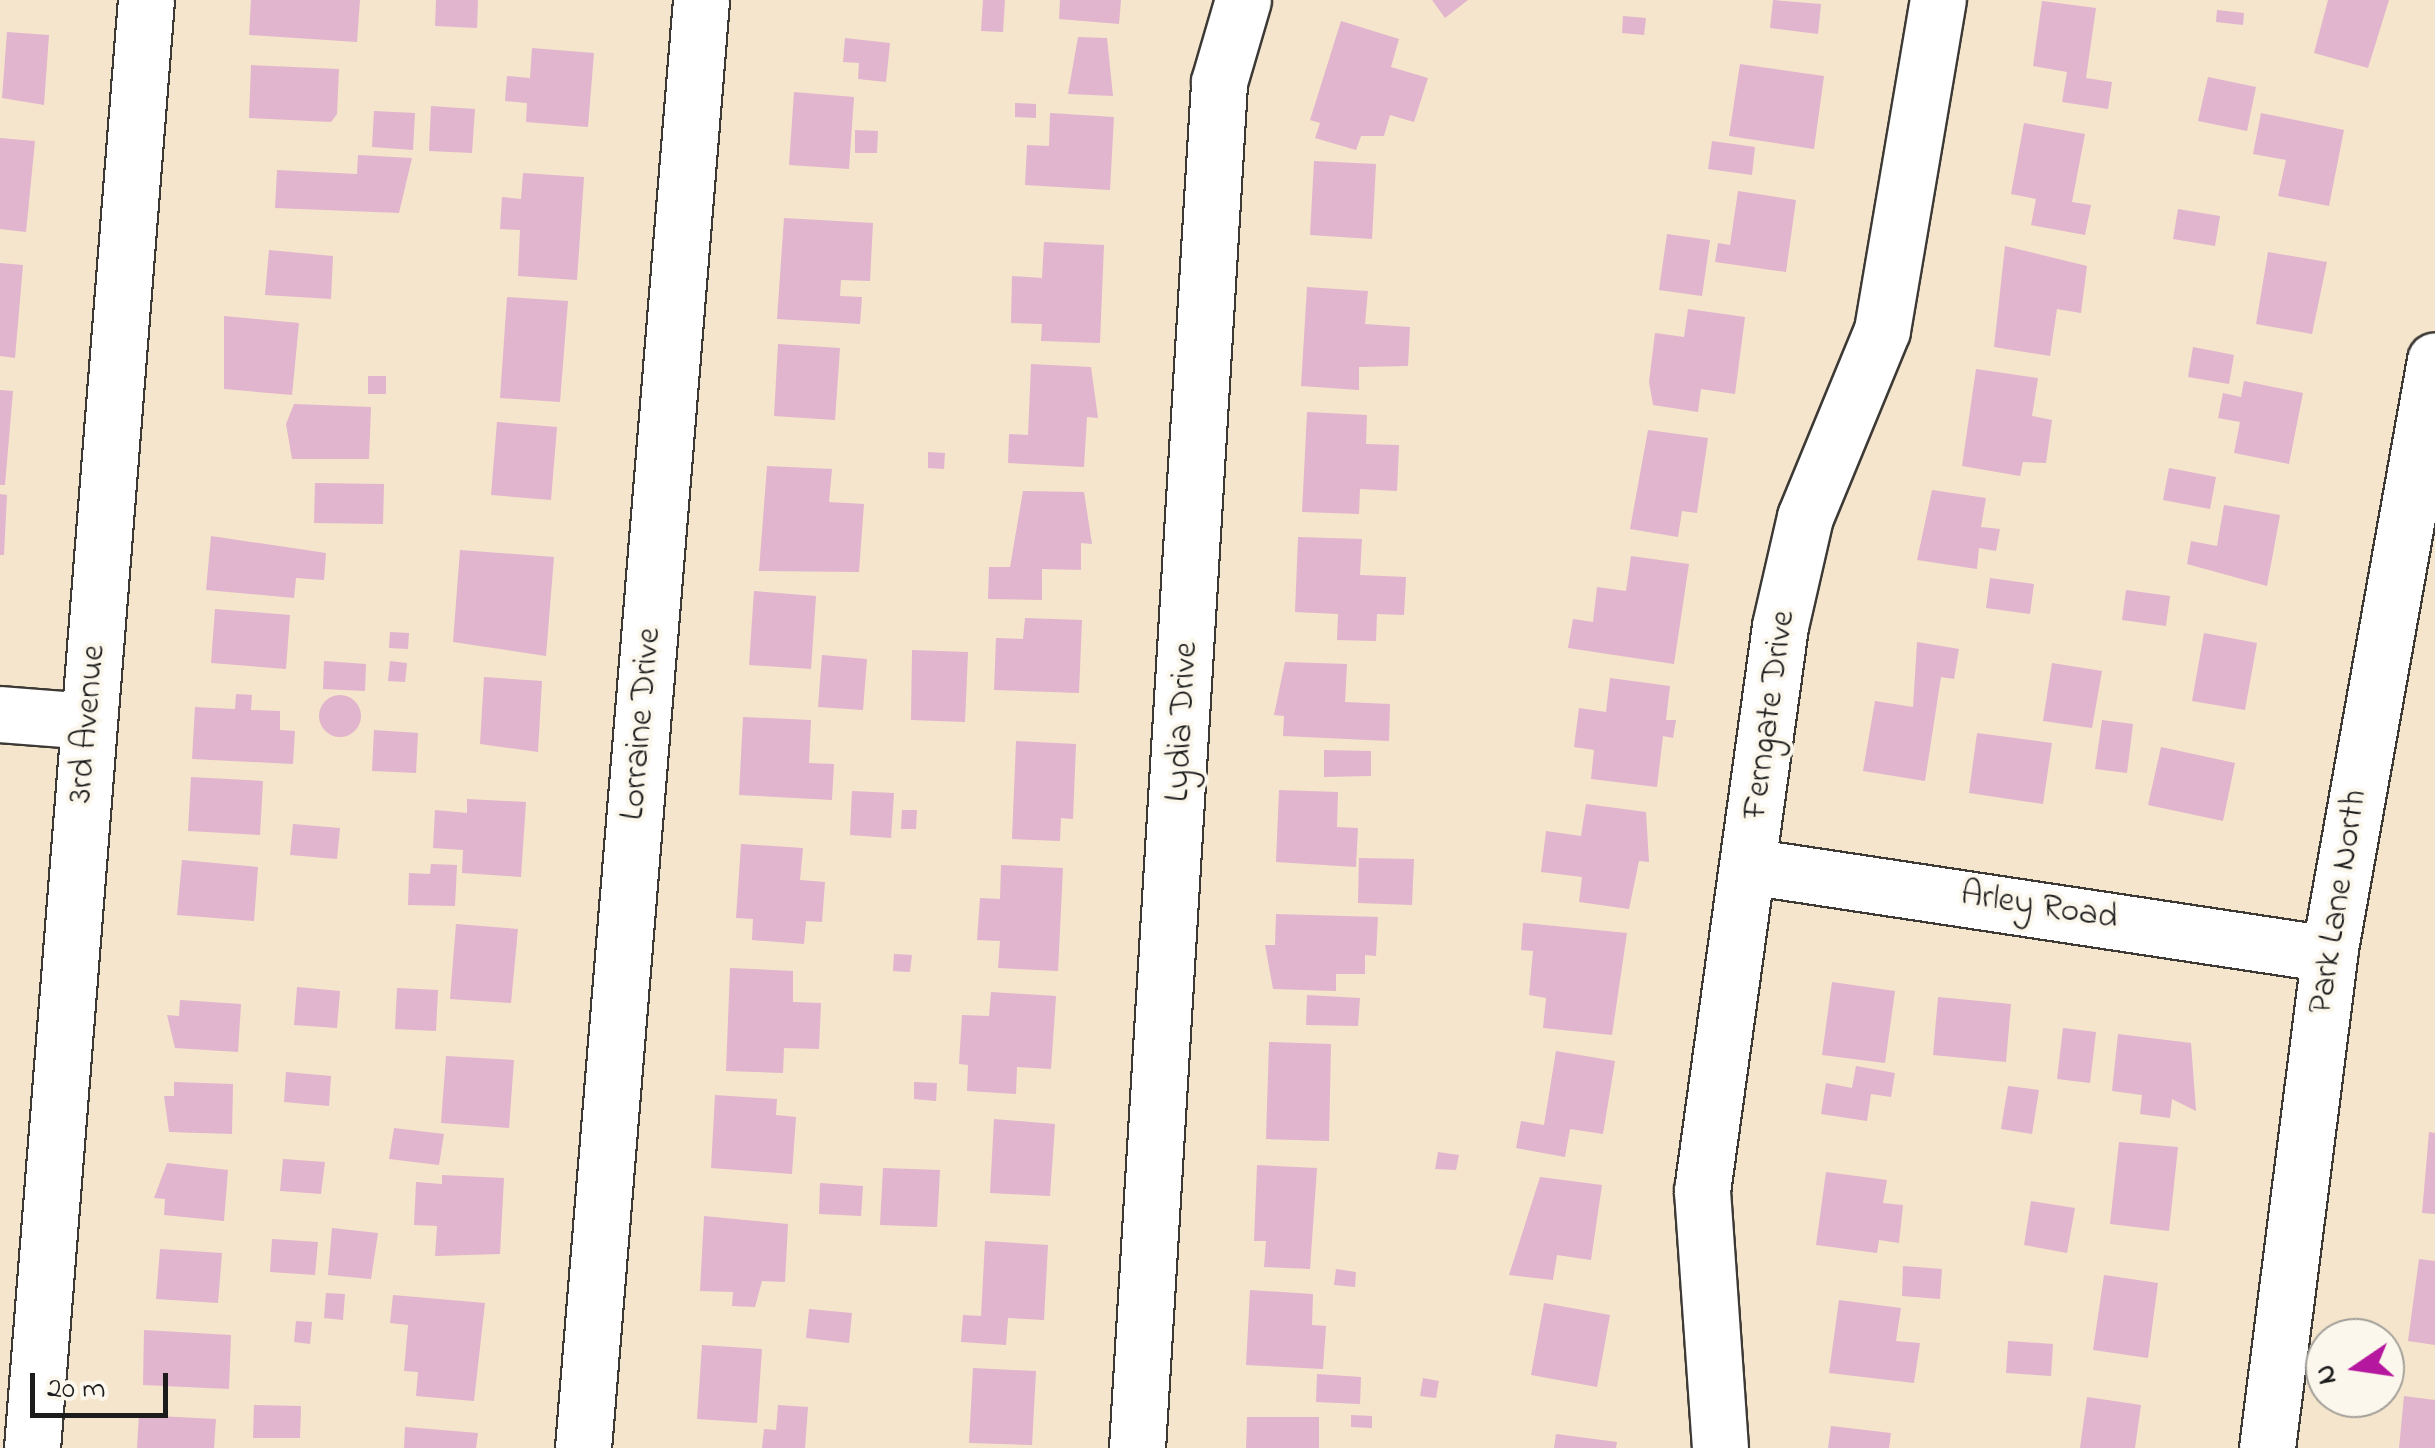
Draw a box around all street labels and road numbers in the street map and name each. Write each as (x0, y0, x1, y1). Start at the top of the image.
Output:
street label: Ferngate Drive (1735, 608, 1805, 822)
street label: Lorraine Drive (613, 626, 671, 822)
street label: Lydia Drive (1158, 641, 1208, 803)
street label: 3rd Avenue (60, 643, 116, 805)
street label: Park Lane North (2301, 787, 2377, 1017)
street label: Arley Road (1958, 874, 2120, 940)

